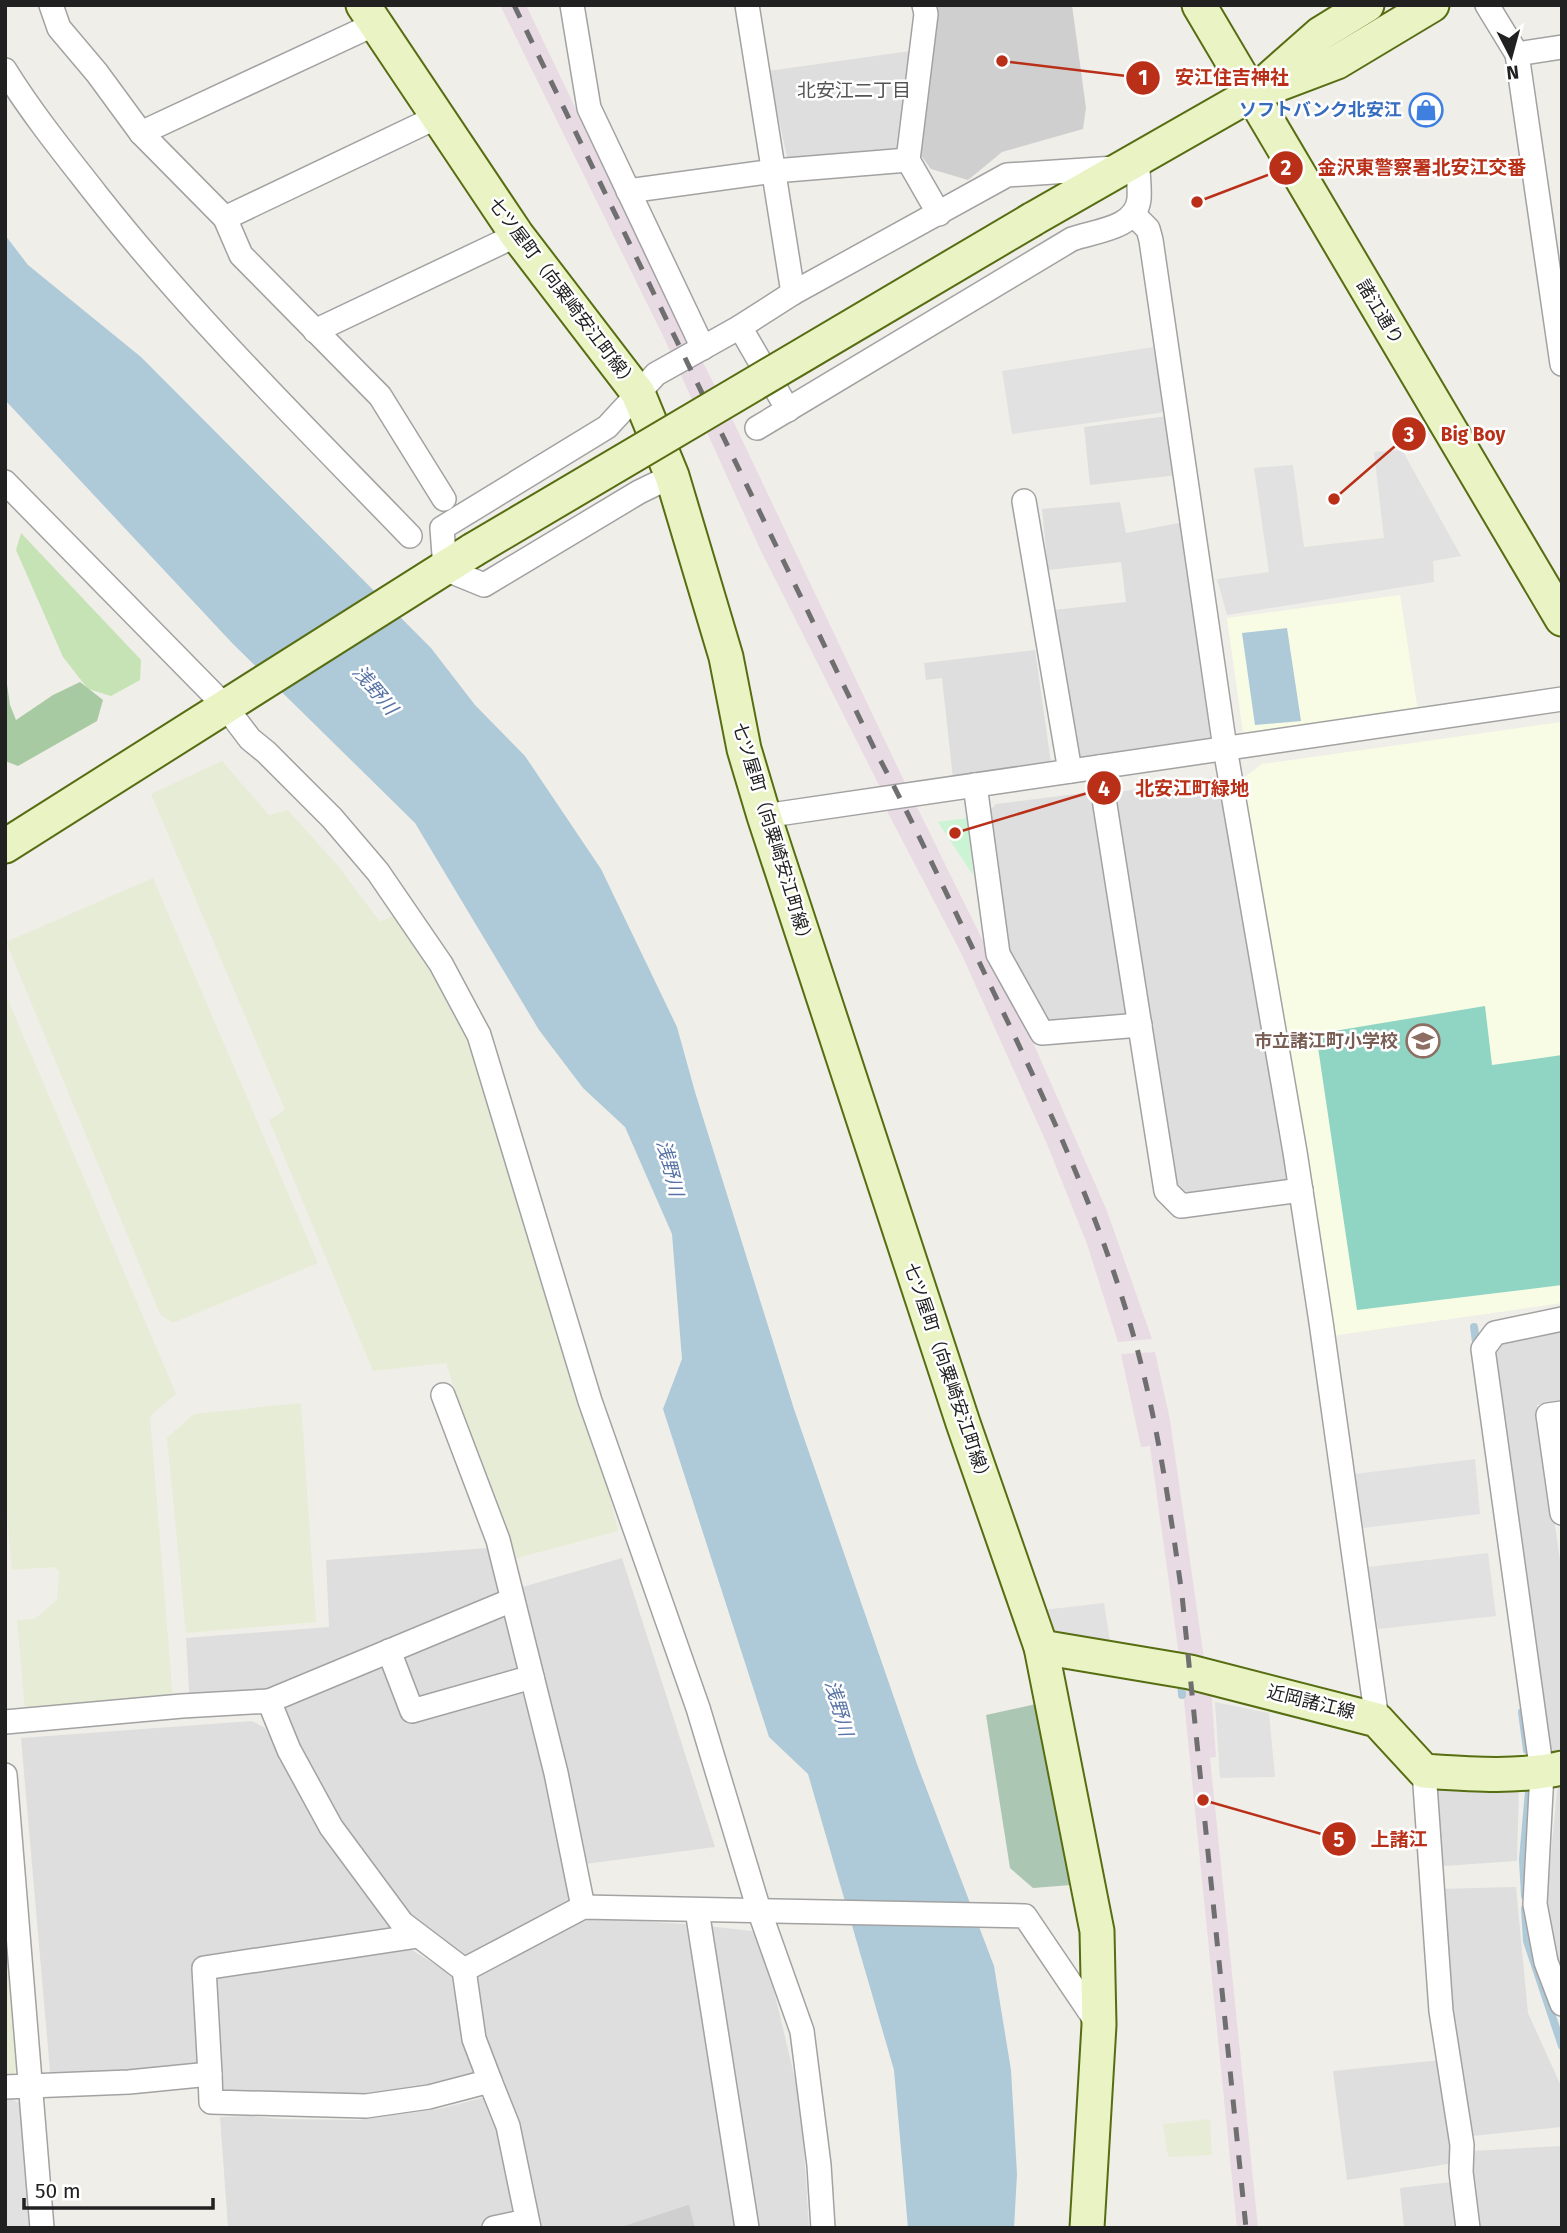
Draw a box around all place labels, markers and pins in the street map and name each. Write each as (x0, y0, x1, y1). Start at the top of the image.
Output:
callout: 安江住吉神社 (1126, 58, 1303, 98)
shop icon: ソフトバンク北安江 (1407, 91, 1445, 129)
place label: ソフトバンク北安江 (1239, 99, 1402, 121)
callout: 金沢東警察署北安江交番 (1269, 148, 1541, 188)
callout: Big Boy (1392, 414, 1519, 454)
callout: 北安江町緑地 (1086, 768, 1263, 808)
school or university icon: 市立諸江町小学校 (1404, 1022, 1442, 1060)
place label: 市立諸江町小学校 (1254, 1030, 1398, 1052)
callout: 上諸江 (1321, 1819, 1441, 1859)

